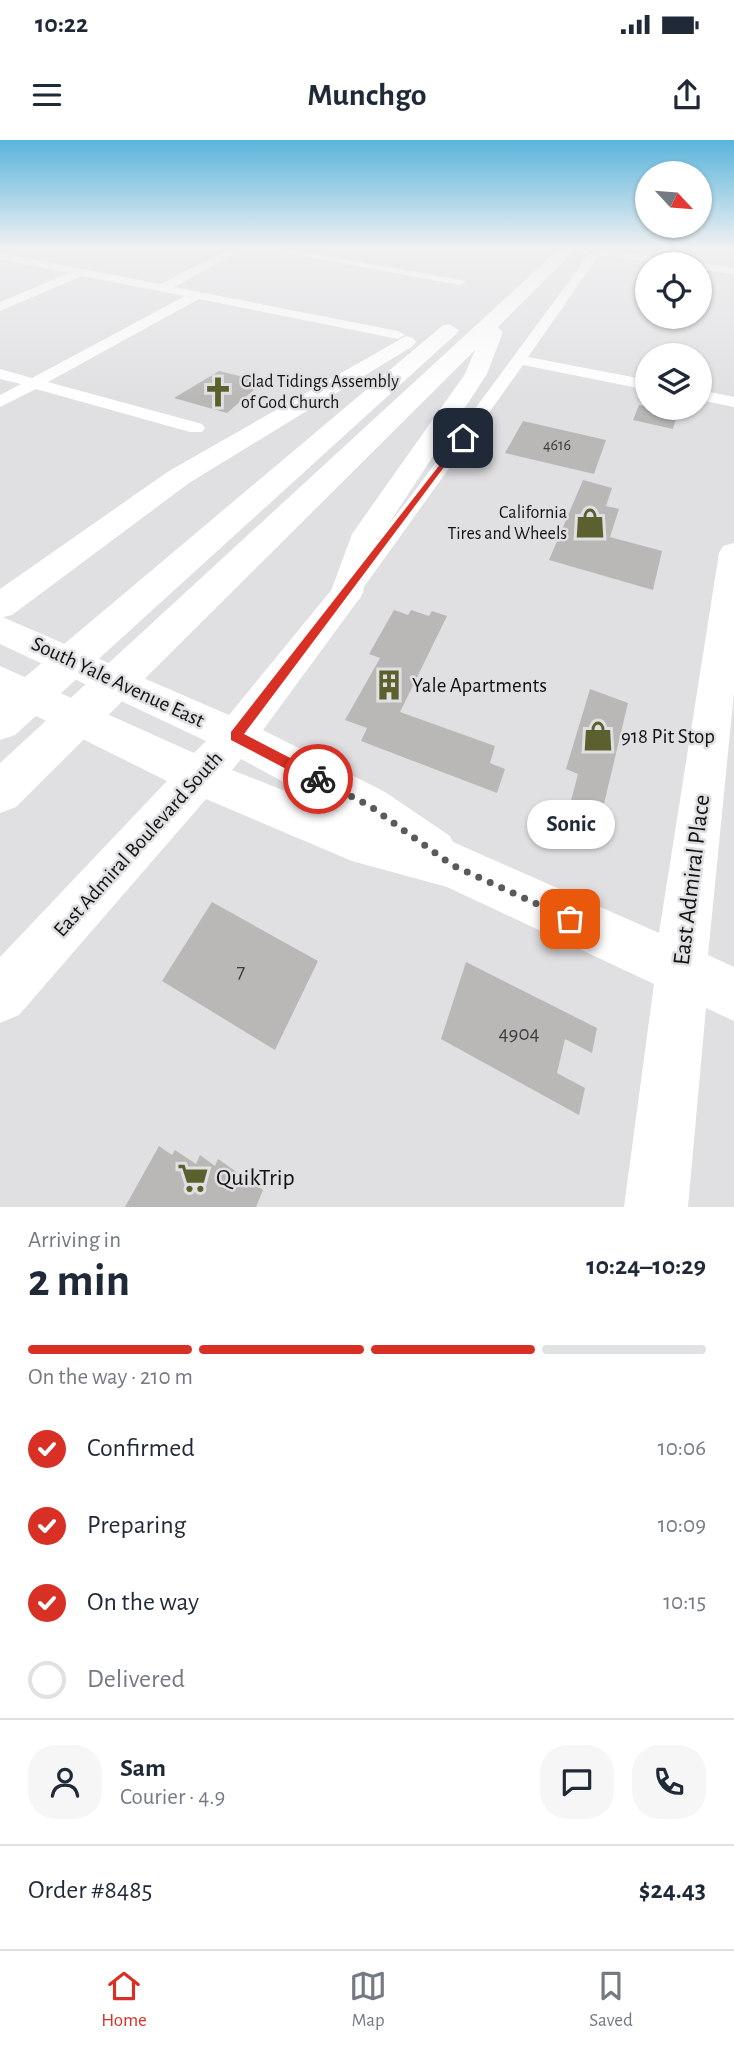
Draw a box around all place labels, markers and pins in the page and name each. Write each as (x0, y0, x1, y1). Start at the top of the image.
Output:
place label: Glad Tidings Assembly of God Church (241, 373, 399, 412)
church icon: Glad Tidings Assembly of God Church (201, 375, 235, 409)
pin (433, 408, 493, 468)
place label: California Tires and Wheels (447, 504, 567, 543)
shop icon: California Tires and Wheels (573, 506, 607, 540)
building icon: Yale Apartments (372, 668, 406, 702)
place label: Yale Apartments (412, 675, 547, 696)
shop icon: 918 Pit Stop (581, 719, 615, 753)
place label: 918 Pit Stop (621, 726, 715, 747)
callout: Sonic (526, 800, 614, 849)
pin (540, 889, 600, 949)
supermarket icon: QuikTrip (176, 1161, 210, 1195)
place label: QuikTrip (216, 1166, 295, 1190)

